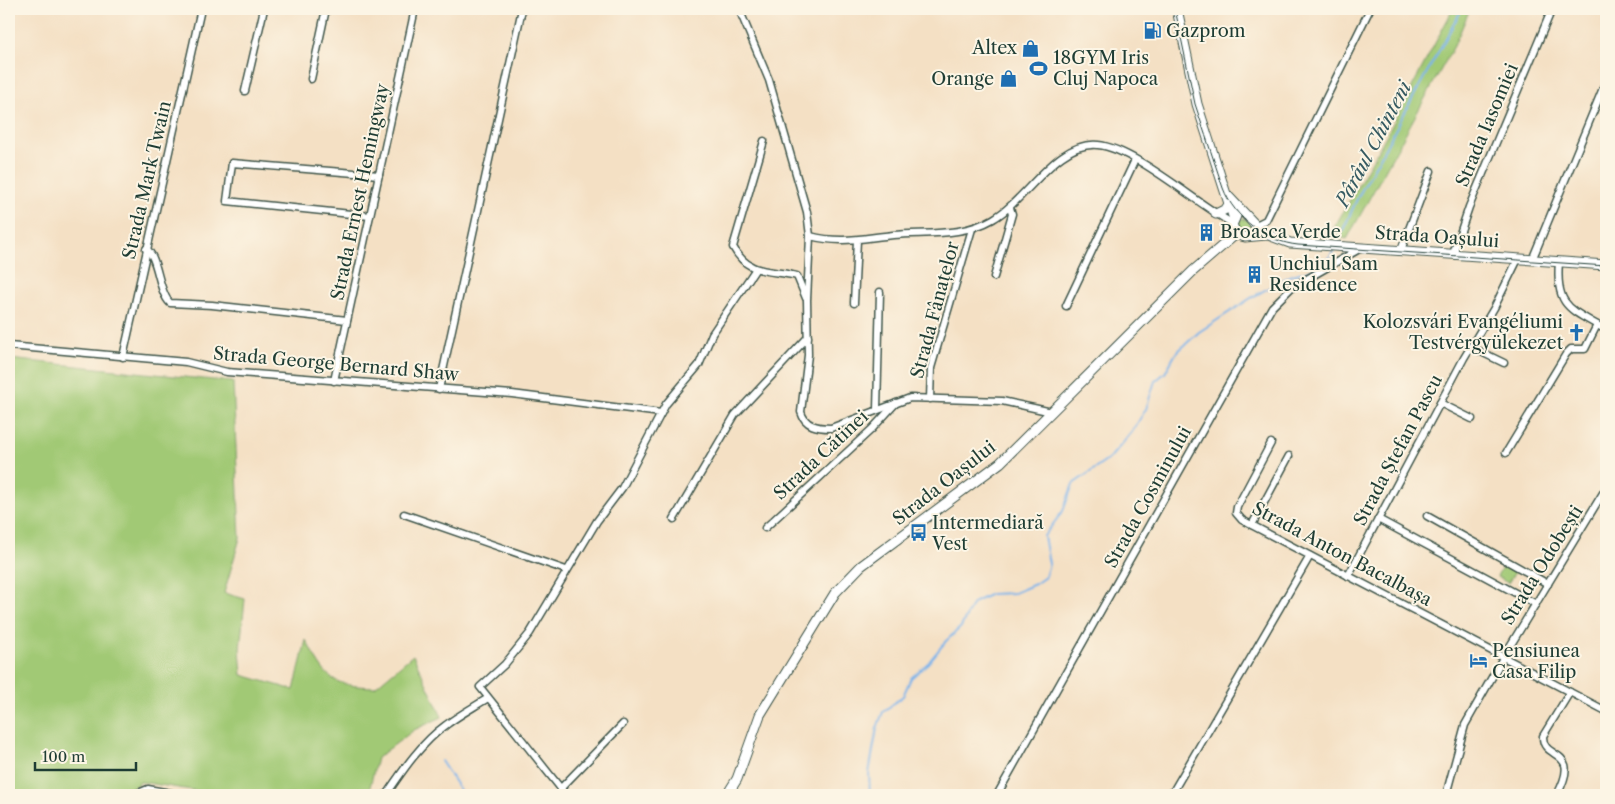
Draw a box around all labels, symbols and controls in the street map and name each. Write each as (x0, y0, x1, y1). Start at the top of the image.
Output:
place label: Gazprom (1166, 20, 1246, 42)
fuel station icon: Gazprom (1142, 21, 1162, 41)
place label: Altex (971, 37, 1017, 59)
shop icon: Altex (1021, 38, 1041, 58)
place label: 18GYM Iris Cluj Napoca (1053, 47, 1159, 90)
sports icon: 18GYM Iris Cluj Napoca (1029, 58, 1049, 78)
street label: Strada Iasomiei (1451, 59, 1523, 190)
place label: Orange (931, 68, 994, 90)
shop icon: Orange (998, 69, 1018, 89)
water label: Pârâul Chinteni (1330, 77, 1417, 213)
street label: Strada Ernest Hemingway (326, 81, 394, 302)
street label: Strada Mark Twain (118, 99, 176, 261)
place label: Broasca Verde (1220, 221, 1341, 243)
building icon: Broasca Verde (1196, 222, 1216, 242)
street label: Strada Oașului (1374, 222, 1500, 252)
street label: Strada Fânațelor (906, 239, 964, 381)
place label: Unchiul Sam Residence (1269, 253, 1378, 296)
building icon: Unchiul Sam Residence (1245, 264, 1265, 284)
place label: Kolozsvári Evangéliumi Testvérgyülekezet (1363, 311, 1564, 354)
church icon: Kolozsvári Evangéliumi Testvérgyülekezet (1567, 322, 1587, 342)
street label: Strada George Bernard Shaw (212, 342, 461, 386)
street label: Strada Ștefan Pascu (1349, 371, 1447, 529)
street label: Strada Cătinei (769, 405, 873, 504)
street label: Strada Cosminului (1100, 422, 1196, 572)
street label: Strada Oașului (888, 436, 1000, 530)
street label: Strada Anton Bacalbașa (1248, 497, 1436, 611)
street label: Strada Odobești (1496, 501, 1588, 629)
place label: Intermediară Vest (931, 512, 1044, 555)
bus stop icon: Intermediară Vest (908, 523, 928, 543)
place label: Pensiunea Casa Filip (1492, 640, 1581, 683)
hotel icon: Pensiunea Casa Filip (1468, 651, 1488, 671)
scale bar (35, 739, 136, 771)
text: 100 m (42, 747, 85, 766)

